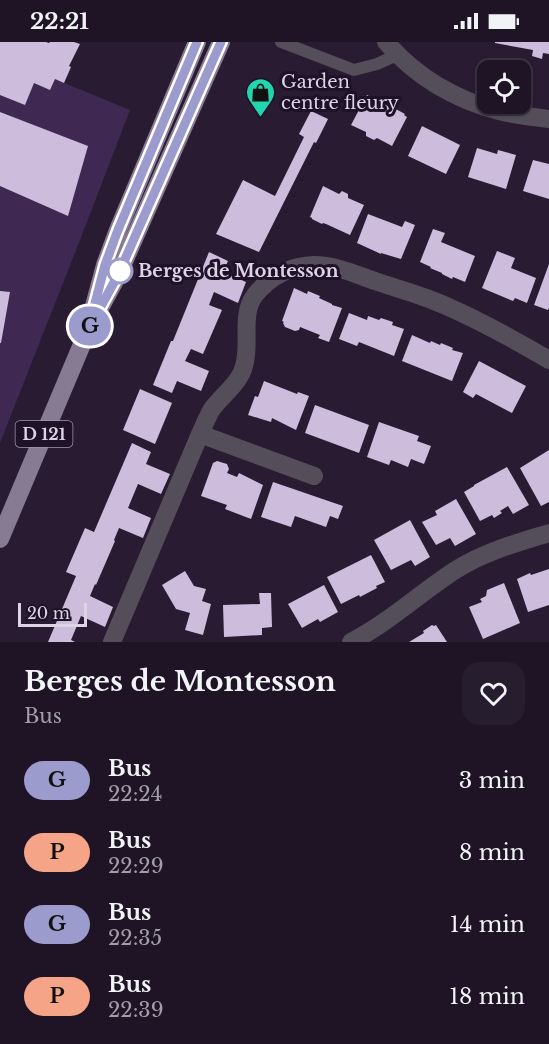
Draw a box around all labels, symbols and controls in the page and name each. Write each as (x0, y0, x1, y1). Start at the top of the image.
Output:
text: 22:21 (30, 8, 89, 35)
map controls (477, 60, 531, 114)
button: locate (477, 60, 531, 114)
place label: Garden centre fleury (281, 71, 399, 114)
shop icon: Garden centre fleury (244, 76, 276, 118)
marker: Berges de Montesson (107, 258, 133, 284)
place label: Berges de Montesson (138, 260, 339, 282)
line badge: G (70, 306, 110, 346)
text: G (81, 313, 99, 339)
road number: D 121 (15, 421, 72, 447)
scale bar (18, 600, 87, 628)
text: 20 m (27, 603, 70, 623)
button: heart (462, 662, 525, 725)
text: Berges de Montesson (24, 664, 336, 699)
text: Bus (24, 704, 62, 728)
text: Bus (108, 755, 151, 782)
text: G (48, 767, 66, 793)
text: 3 min (459, 767, 525, 794)
text: 22:24 (108, 782, 162, 806)
text: Bus (108, 827, 151, 854)
text: P (49, 839, 65, 865)
text: 8 min (459, 839, 525, 866)
text: 22:29 (108, 854, 164, 878)
text: Bus (108, 899, 151, 926)
text: G (48, 911, 66, 937)
text: 14 min (450, 911, 525, 938)
text: 22:35 (108, 926, 162, 950)
text: Bus (108, 971, 151, 998)
text: P (49, 983, 65, 1009)
text: 18 min (449, 983, 525, 1010)
text: 22:39 (108, 998, 164, 1022)

